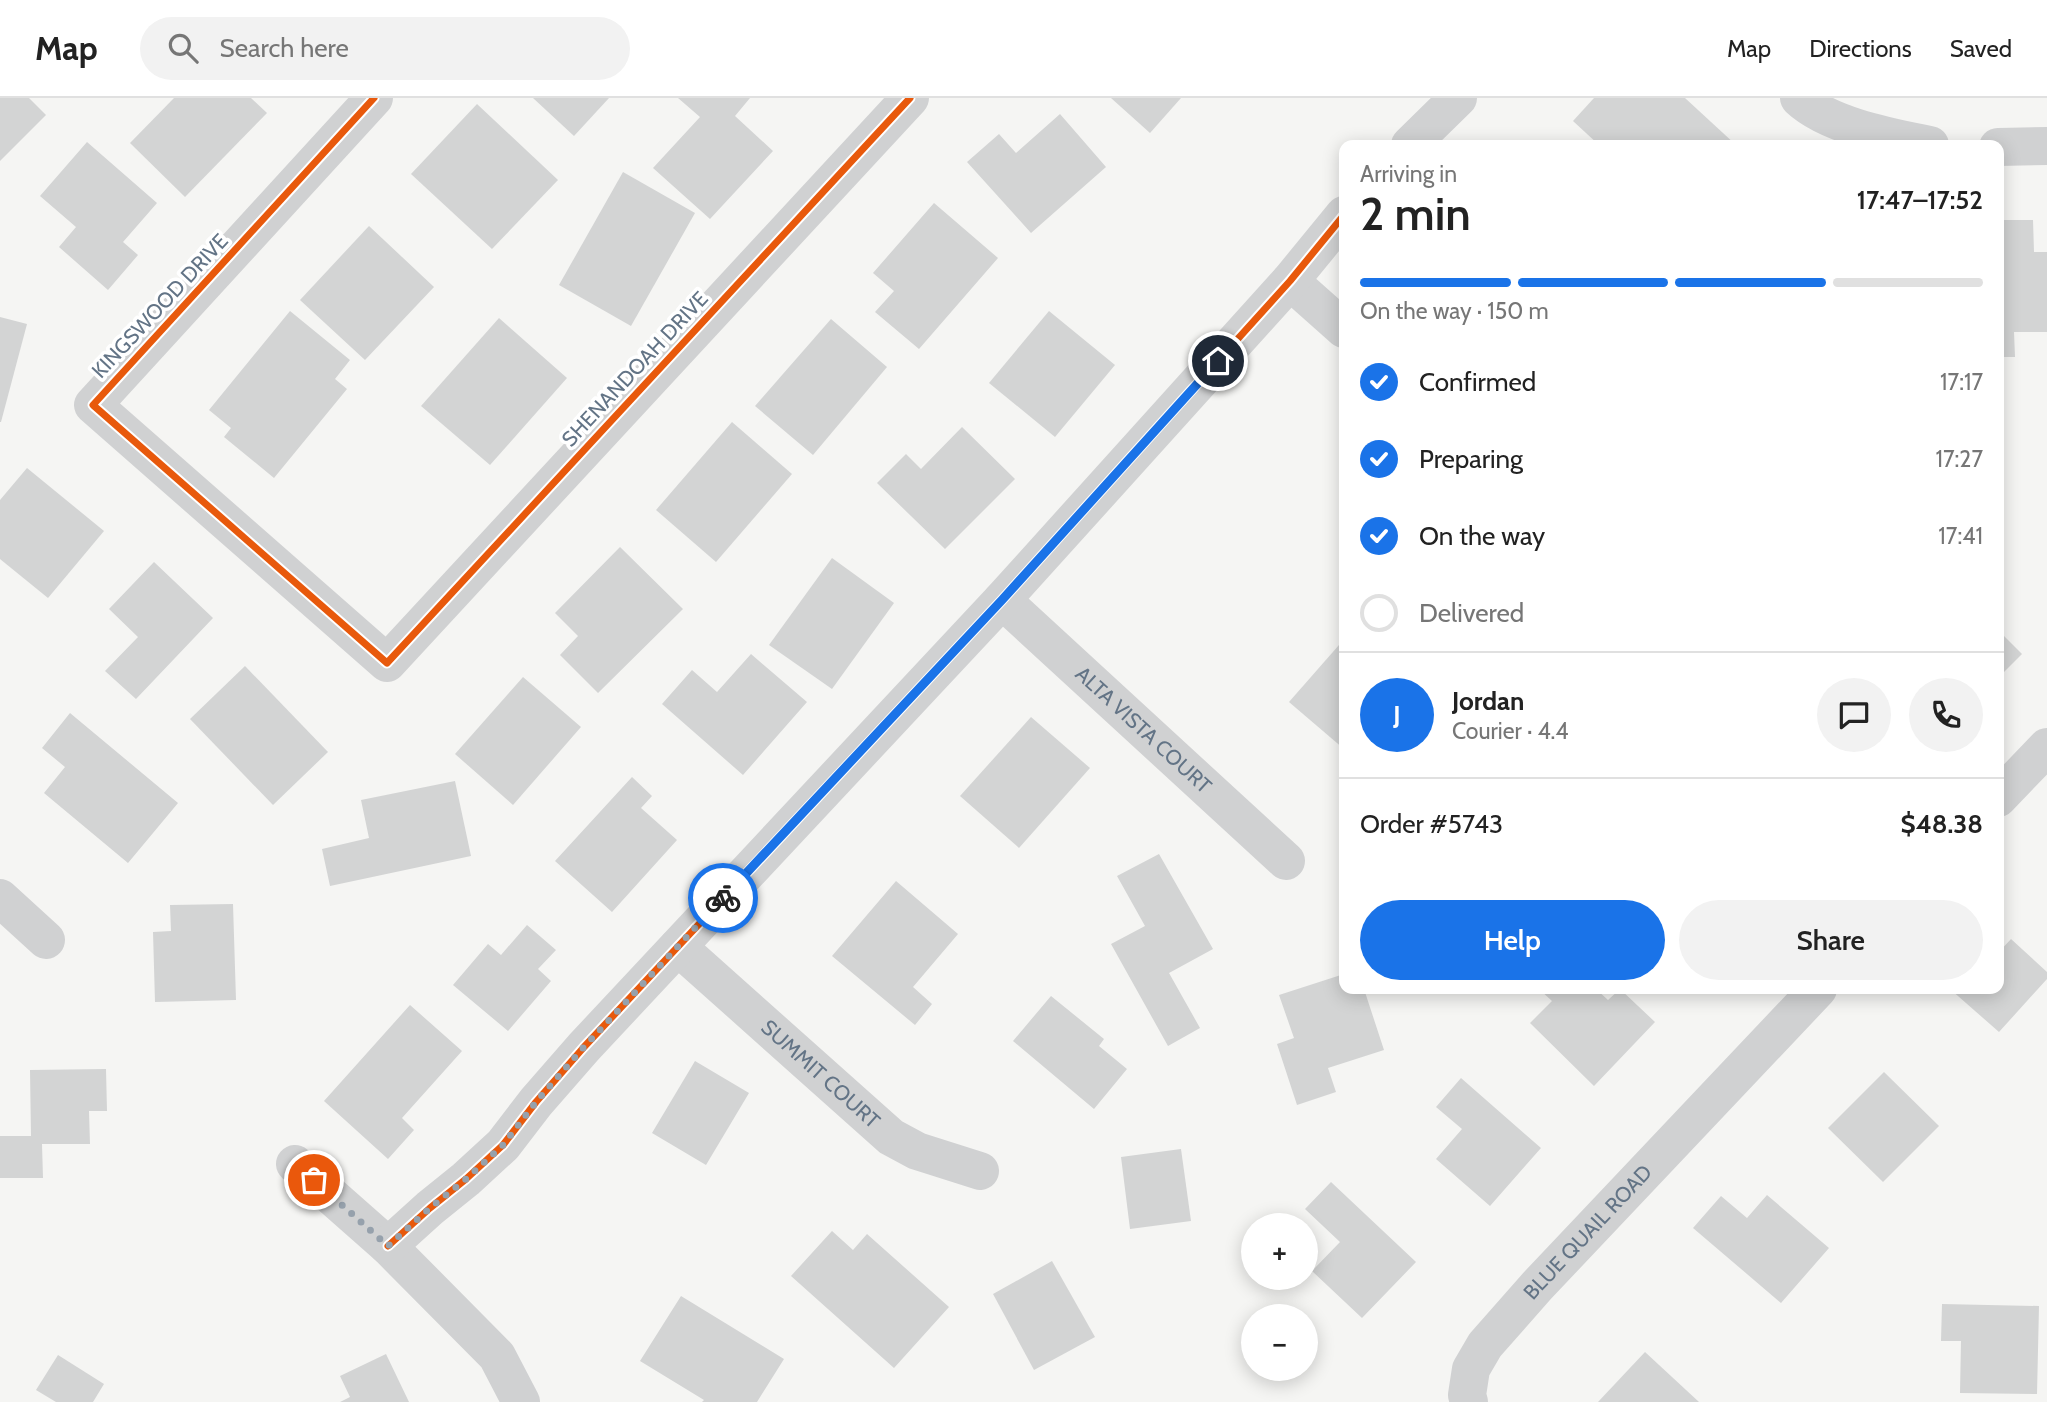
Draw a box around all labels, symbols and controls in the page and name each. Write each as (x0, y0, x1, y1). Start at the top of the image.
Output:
search box (140, 17, 630, 80)
text: Map (35, 28, 98, 68)
icon: search (164, 29, 202, 67)
text: Search here (220, 32, 349, 64)
text: Map (1727, 34, 1771, 63)
text: Directions (1809, 34, 1912, 63)
text: Saved (1950, 34, 2012, 63)
text: Arriving in (1360, 160, 1457, 188)
text: 17:47–17:52 (1857, 184, 1983, 216)
text: 2 min (1360, 186, 1471, 242)
street label: KINGSWOOD DRIVE (86, 228, 233, 383)
street label: SHENANDOAH DRIVE (556, 286, 713, 451)
text: On the way · 150 m (1360, 297, 1549, 325)
pin (1188, 331, 1248, 391)
icon: home (1199, 342, 1237, 380)
icon: check (1360, 363, 1398, 401)
text: Confirmed (1419, 366, 1536, 398)
text: 17:17 (1940, 368, 1983, 396)
icon: check (1360, 440, 1398, 478)
text: Preparing (1419, 443, 1523, 475)
text: 17:27 (1936, 445, 1983, 473)
icon: check (1360, 517, 1398, 555)
text: On the way (1419, 520, 1545, 552)
text: 17:41 (1938, 522, 1983, 550)
text: Delivered (1419, 597, 1524, 629)
street label: ALTA VISTA COURT (1071, 661, 1217, 798)
button: chat (1817, 678, 1891, 752)
button: phone (1909, 678, 1983, 752)
text: Jordan (1452, 685, 1524, 717)
text: J (1393, 699, 1401, 731)
text: Courier · 4.4 (1452, 717, 1569, 745)
text: Order #5743 (1360, 808, 1503, 840)
text: $48.38 (1901, 808, 1983, 840)
courier (688, 863, 758, 933)
icon: bike (704, 879, 742, 917)
button: Help (1360, 900, 1665, 980)
button: Share (1679, 900, 1983, 980)
street label: SUMMIT COURT (756, 1014, 885, 1133)
pin (284, 1150, 344, 1210)
street label: BLUE QUAIL ROAD (1518, 1159, 1657, 1304)
icon: bag (295, 1161, 333, 1199)
map controls (1241, 1213, 1318, 1381)
button: + (1241, 1213, 1318, 1290)
button: − (1241, 1304, 1318, 1381)

